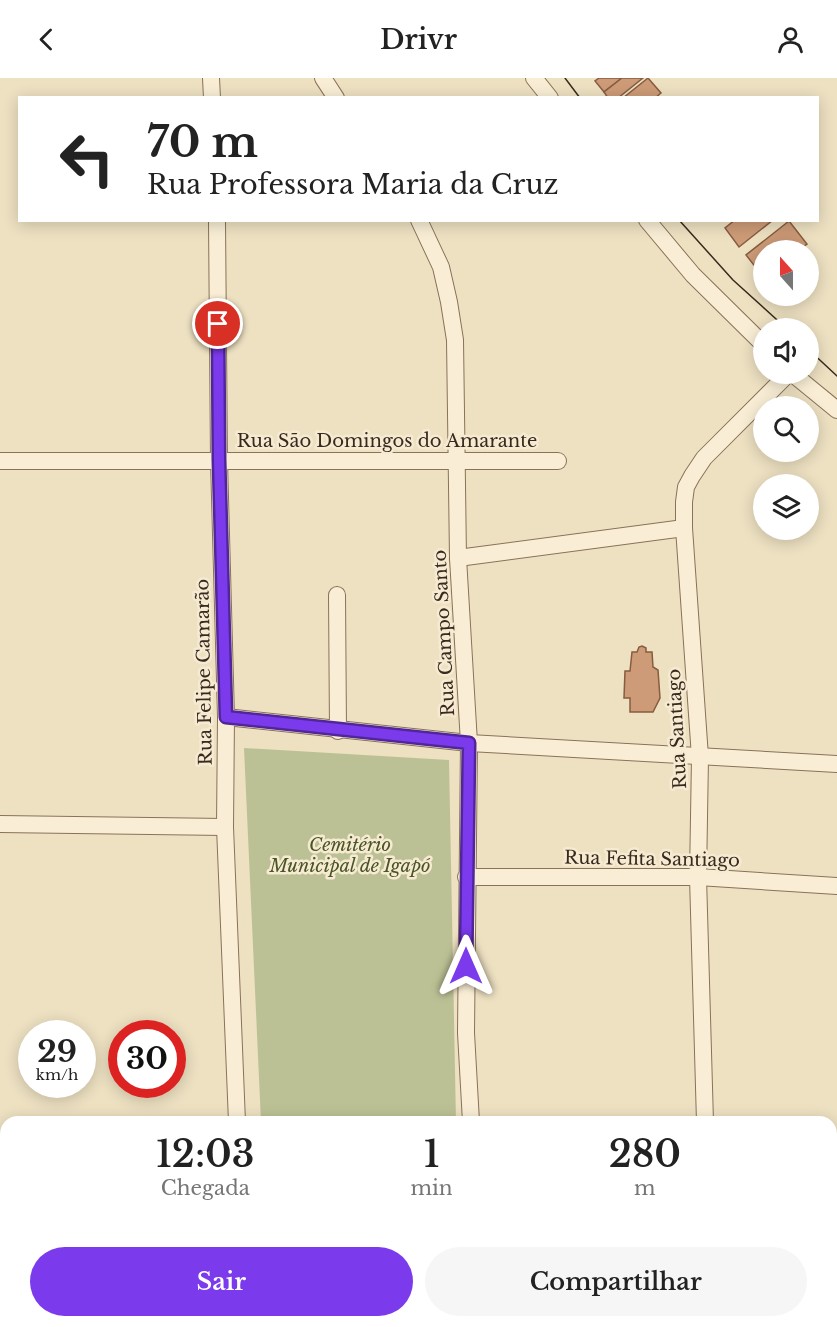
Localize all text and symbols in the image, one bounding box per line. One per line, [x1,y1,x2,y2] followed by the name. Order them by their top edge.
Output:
[30,23,63,56] icon: back
[380,23,457,56] text: Drivr
[774,23,807,56] icon: person
[147,116,258,168] text: 70 m
[48,120,126,198] icon: left
[147,168,559,201] text: Rua Professora Maria da Cruz
[753,240,819,306] north arrow
[753,240,819,540] map controls
[192,298,243,349] pin
[201,307,234,340] icon: arrive
[753,318,819,384] button: sound
[753,396,819,462] button: search
[237,430,537,452] street label: Rua São Domingos do Amarante
[753,474,819,540] button: layers
[429,549,459,717] street label: Rua Campo Santo
[191,579,217,765] street label: Rua Felipe Camarão
[663,668,691,790] street label: Rua Santiago
[269,834,431,877] park label: Cemitério Municipal de Igapó
[564,846,740,872] street label: Rua Fefita Santiago
[434,934,498,998] position arrow
[108,1020,186,1098] speed limit sign: 30
[37,1033,77,1070] text: 29
[36,1065,78,1084] text: km/h
[156,1132,255,1177] text: 12:03
[424,1132,439,1177] text: 1
[609,1132,681,1177] text: 280
[161,1176,250,1200] text: Chegada
[411,1176,453,1200] text: min
[634,1176,656,1200] text: m
[30,1247,413,1316] button: Sair
[425,1247,807,1316] button: Compartilhar

